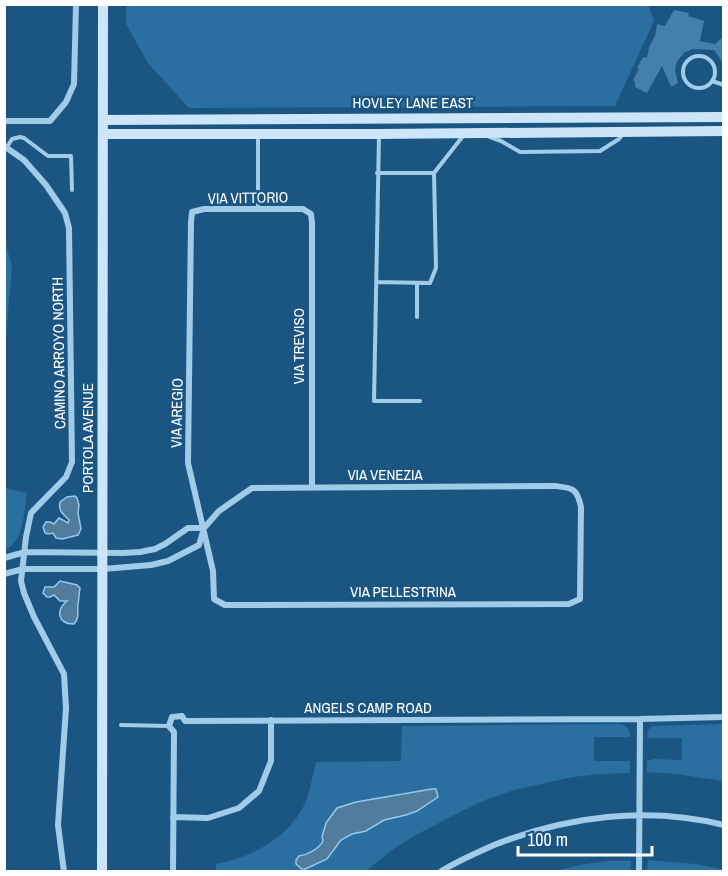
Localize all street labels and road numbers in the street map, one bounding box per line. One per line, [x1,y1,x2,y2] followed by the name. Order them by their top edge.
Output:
[353,92,474,113] street label: HOVLEY LANE EAST
[208,186,288,209] street label: VIA VITTORIO
[47,277,70,429] street label: CAMINO ARROYO NORTH
[288,308,309,384] street label: VIA TREVISO
[165,378,188,448] street label: VIA AREGIO
[77,383,98,493] street label: PORTOLA AVENUE
[347,464,423,485] street label: VIA VENEZIA
[350,581,457,602] street label: VIA PELLESTRINA
[303,697,432,718] street label: ANGELS CAMP ROAD

